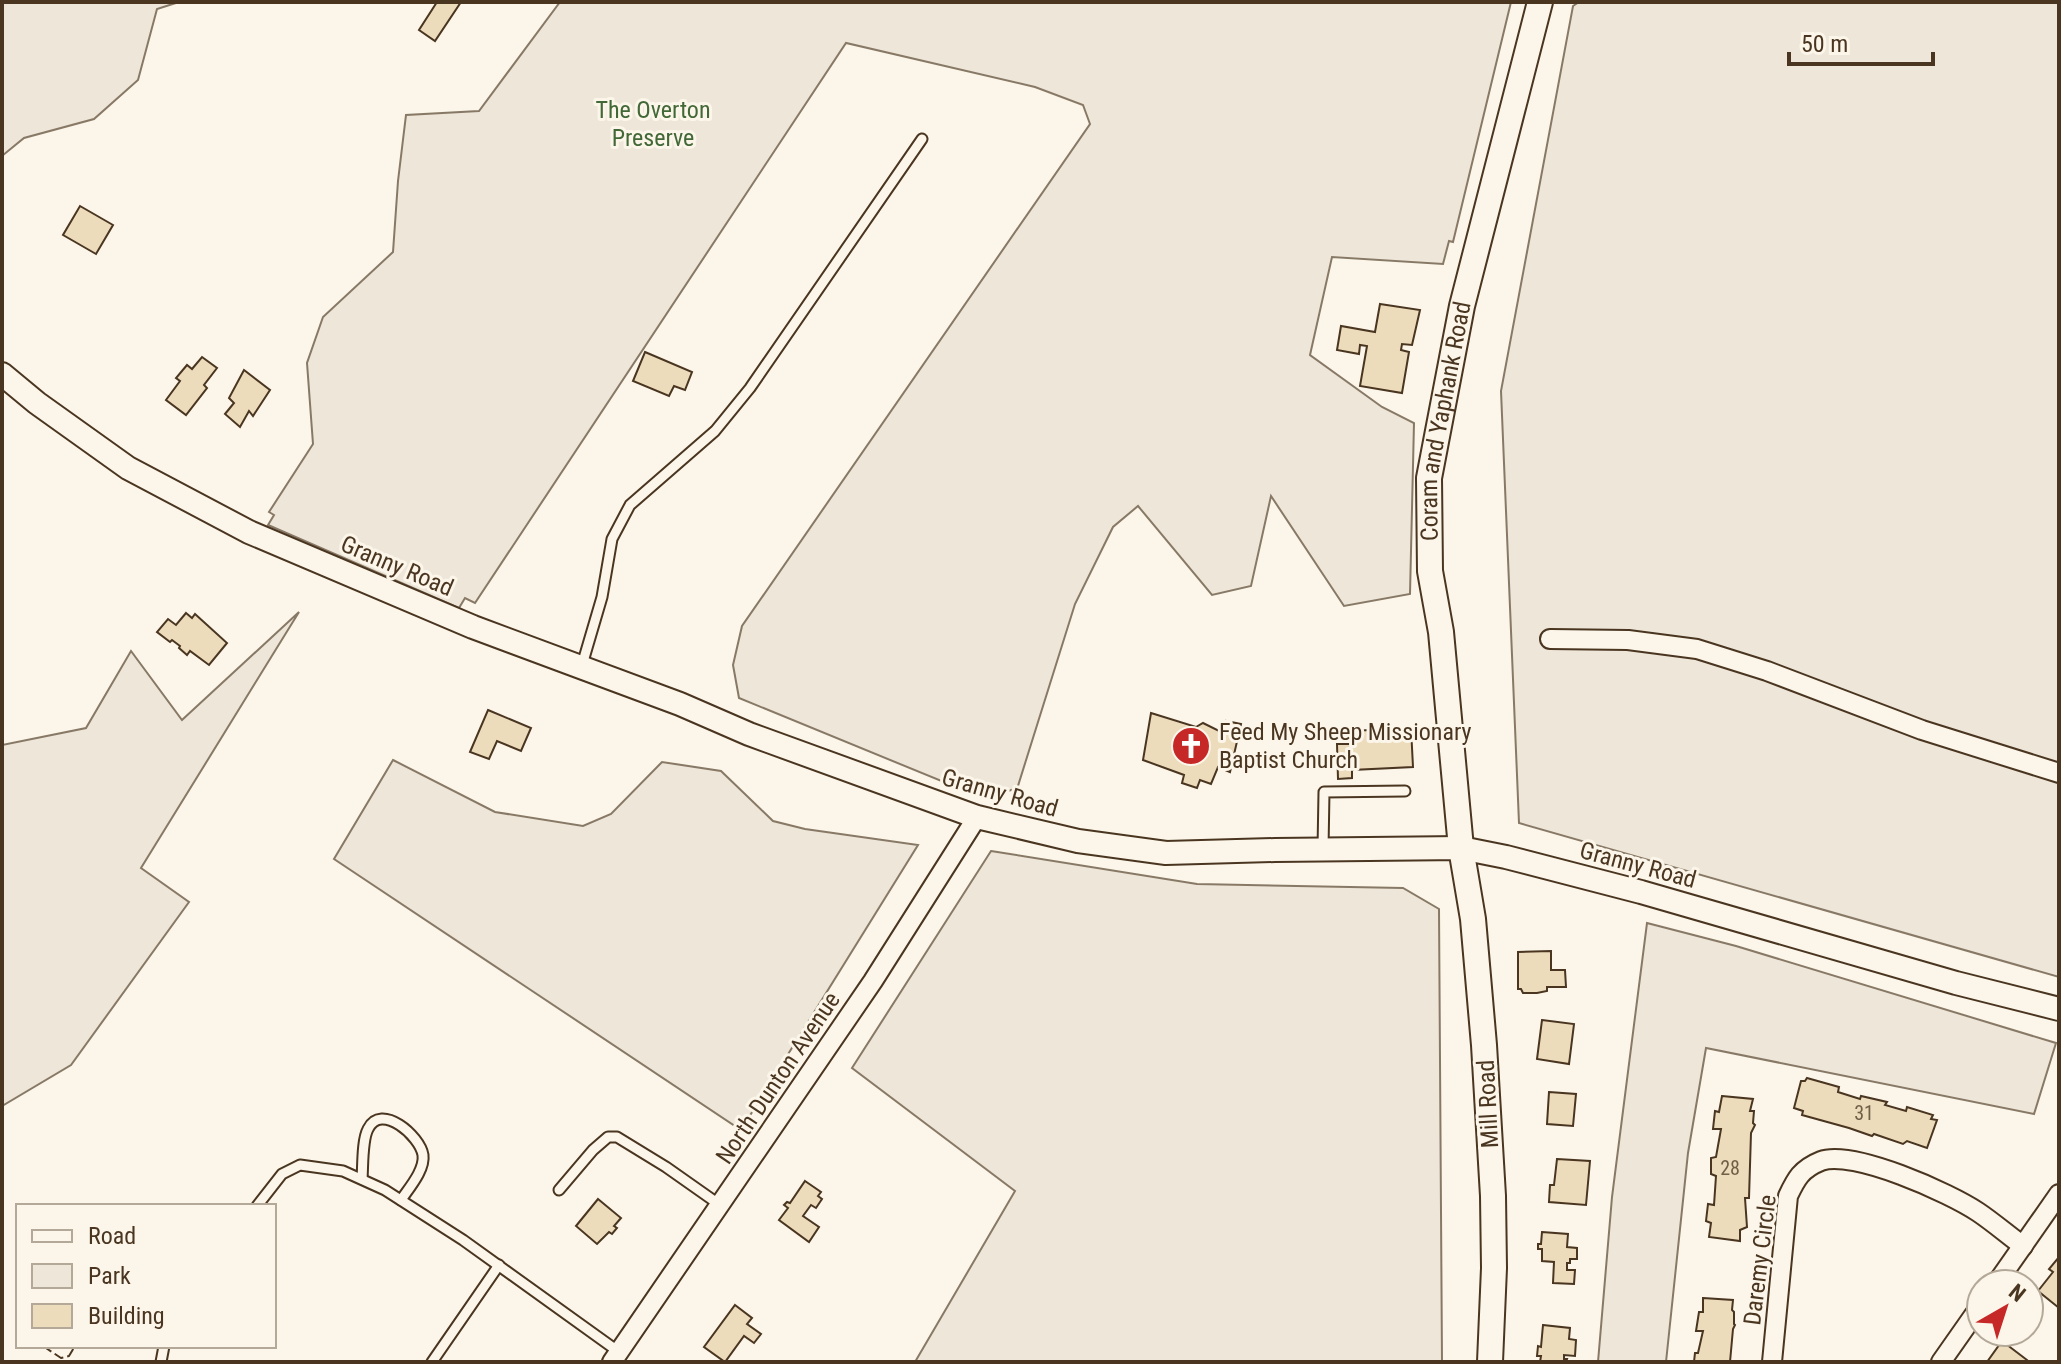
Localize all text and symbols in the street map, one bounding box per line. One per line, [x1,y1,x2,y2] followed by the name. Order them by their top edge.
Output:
[1789,16,1933,66] scale bar
[1801,30,1848,58] text: 50 m
[595,96,711,152] park label: The Overton Preserve
[1415,299,1477,541] street label: Coram and Yaphank Road
[337,530,457,602] street label: Granny Road
[1219,718,1471,774] place label: Feed My Sheep Missionary Baptist Church
[1170,725,1212,767] church icon: Feed My Sheep Missionary Baptist Church
[939,763,1061,823] street label: Granny Road
[1577,836,1699,894] street label: Granny Road
[710,987,846,1169] street label: North Dunton Avenue
[1472,1059,1504,1149] street label: Mill Road
[1854,1101,1874,1125] house number: 31
[1720,1156,1740,1180] house number: 28
[1738,1193,1782,1327] street label: Daremy Circle
[16,1204,276,1348] legend
[88,1222,136,1250] text: Road
[88,1262,131,1290] text: Park
[1965,1268,2045,1348] north arrow
[2004,1279,2030,1307] text: N
[88,1302,165,1330] text: Building

